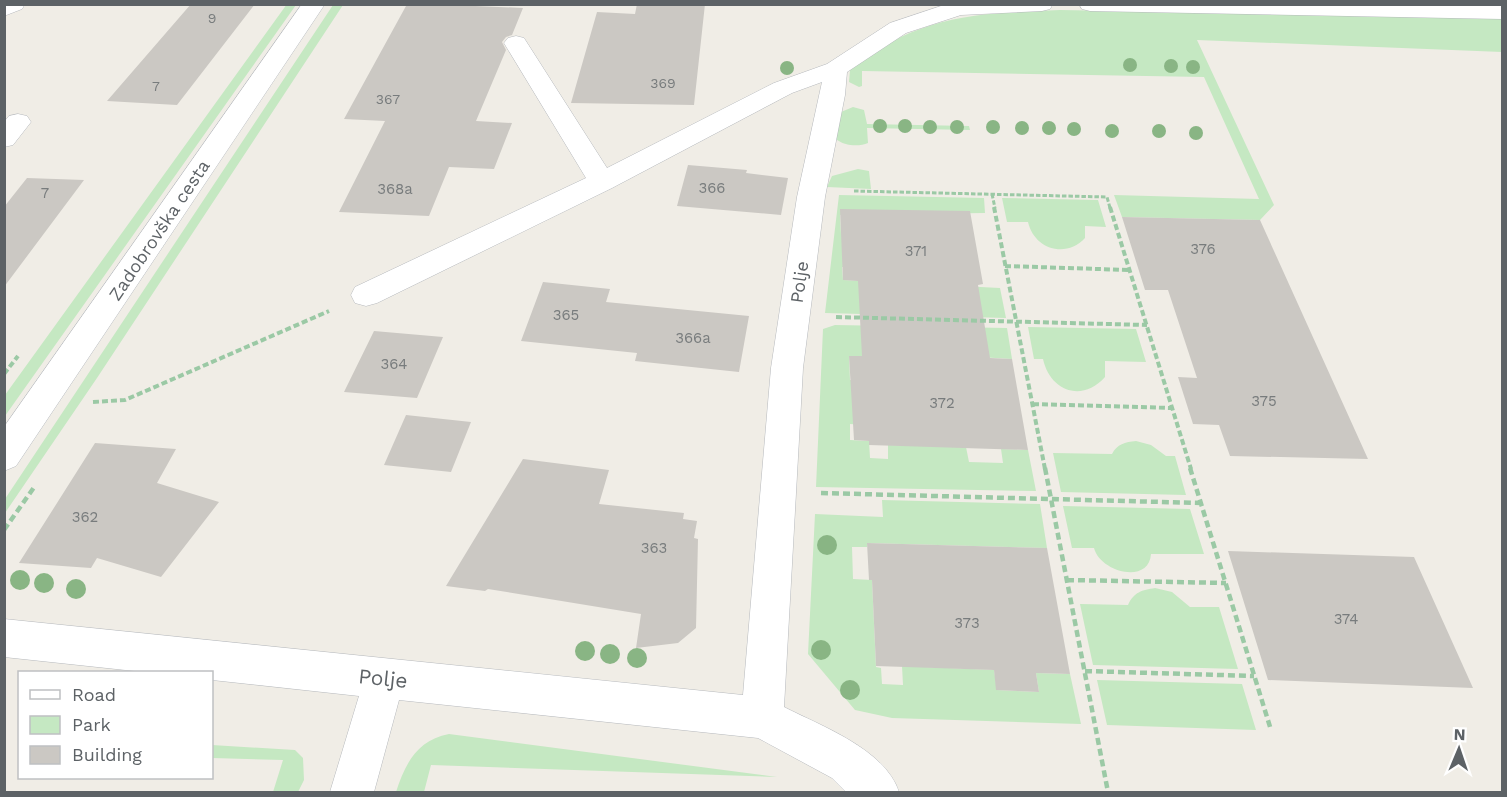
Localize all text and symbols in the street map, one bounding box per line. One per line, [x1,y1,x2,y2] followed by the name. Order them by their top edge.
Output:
[208,10,216,26] house number: 9
[650,75,676,91] house number: 369
[152,78,160,94] house number: 7
[376,91,400,107] house number: 367
[104,156,214,304] street label: Zadobrovška cesta
[699,179,726,197] house number: 366
[377,180,413,198] house number: 368a
[41,184,49,202] house number: 7
[1190,240,1216,258] house number: 376
[905,242,927,260] house number: 371
[786,260,812,304] street label: Polje
[553,306,579,324] house number: 365
[675,329,711,347] house number: 366a
[380,355,408,373] house number: 364
[1251,392,1277,410] house number: 375
[929,394,955,412] house number: 372
[72,508,98,526] house number: 362
[641,539,667,557] house number: 363
[1334,610,1358,628] house number: 374
[954,614,980,632] house number: 373
[357,663,409,693] street label: Polje
[18,671,213,779] legend
[72,684,116,705] text: Road
[72,714,111,735] text: Park
[1429,719,1489,779] north arrow
[1453,725,1466,744] text: N
[72,744,142,765] text: Building

